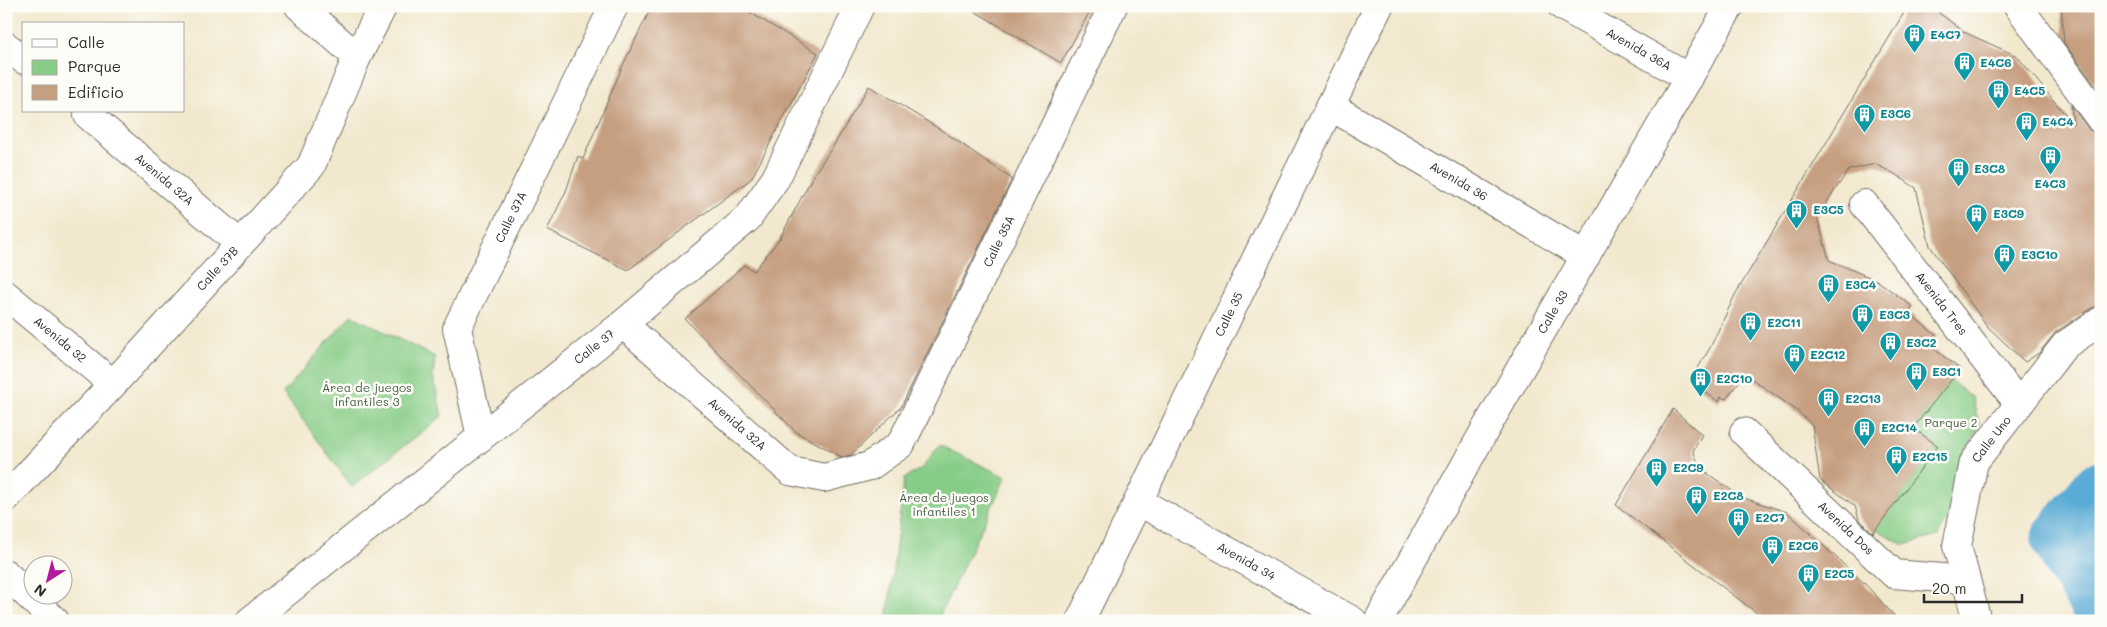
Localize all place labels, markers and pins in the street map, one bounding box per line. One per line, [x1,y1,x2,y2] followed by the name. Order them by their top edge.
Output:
[1902,23,1926,54] building icon: E4C7
[1930,26,1961,42] place label: E4C7
[1952,51,1976,82] building icon: E4C6
[1980,54,2011,70] place label: E4C6
[1986,79,2010,110] building icon: E4C5
[2014,82,2045,98] place label: E4C5
[1852,102,1876,133] building icon: E3C6
[1880,105,1911,121] place label: E3C6
[2014,110,2038,141] building icon: E4C4
[2042,113,2074,129] place label: E4C4
[2038,145,2062,176] building icon: E4C3
[1946,157,1970,188] building icon: E3C8
[1974,160,2006,176] place label: E3C8
[2034,175,2066,191] place label: E4C3
[1785,198,1809,229] building icon: E3C5
[1813,201,1844,217] place label: E3C5
[1965,202,1989,233] building icon: E3C9
[1993,205,2024,221] place label: E3C9
[1993,243,2017,274] building icon: E3C10
[2021,246,2058,262] place label: E3C10
[1817,273,1841,304] building icon: E3C4
[1845,276,1877,292] place label: E3C4
[1851,303,1875,334] building icon: E3C3
[1879,306,1910,322] place label: E3C3
[1739,311,1763,342] building icon: E2C11
[1767,314,1801,330] place label: E2C11
[1878,331,1902,362] building icon: E3C2
[1906,334,1937,350] place label: E3C2
[1782,343,1806,374] building icon: E2C12
[1810,346,1846,362] place label: E2C12
[1904,360,1928,391] building icon: E3C1
[1932,363,1961,379] place label: E3C1
[1688,367,1712,398] building icon: E2C10
[1716,370,1753,386] place label: E2C10
[1817,387,1841,418] building icon: E2C13
[1845,390,1881,406] place label: E2C13
[1853,416,1877,447] building icon: E2C14
[1881,419,1918,435] place label: E2C14
[1884,445,1908,476] building icon: E2C15
[1912,448,1948,464] place label: E2C15
[1645,456,1669,487] building icon: E2C9
[1673,459,1704,475] place label: E2C9
[1685,484,1709,515] building icon: E2C8
[1713,487,1744,503] place label: E2C8
[1727,506,1751,537] building icon: E2C7
[1755,509,1785,525] place label: E2C7
[1760,534,1784,565] building icon: E2C6
[1788,537,1819,553] place label: E2C6
[1796,562,1820,593] building icon: E2C5
[1824,565,1854,581] place label: E2C5

